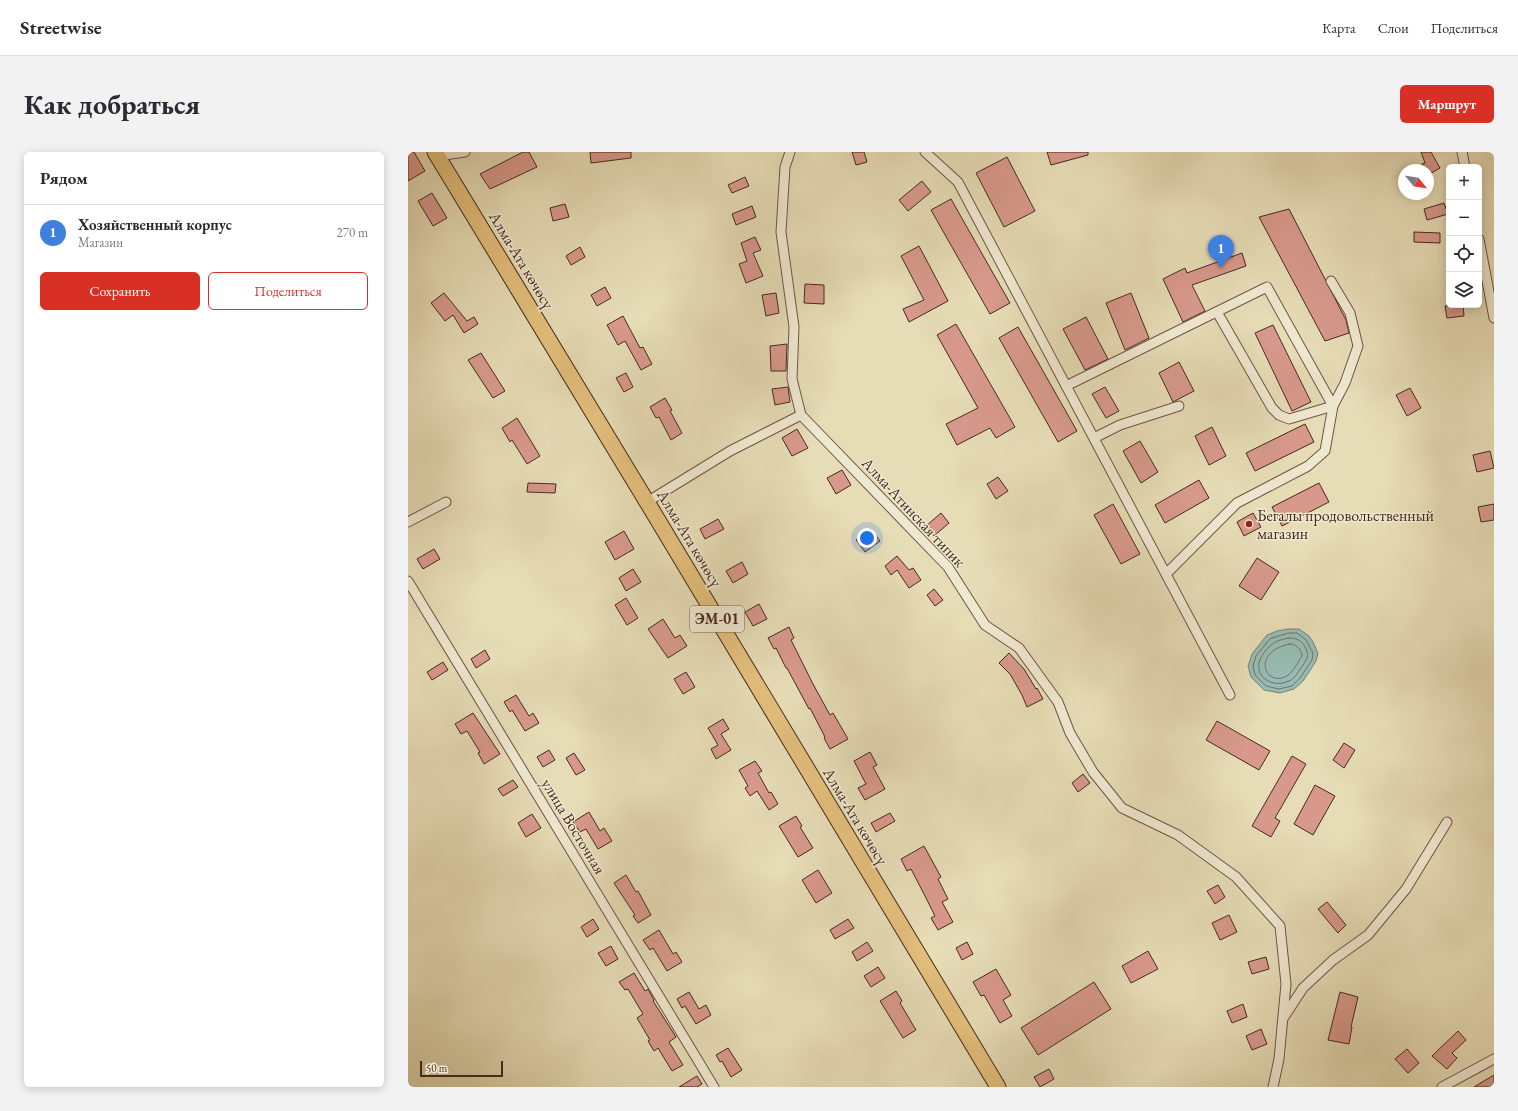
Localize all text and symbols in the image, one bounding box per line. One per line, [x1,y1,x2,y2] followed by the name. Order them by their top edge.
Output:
[20,15,102,40] text: Streetwise
[1322,19,1356,37] text: Карта
[1378,19,1409,37] text: Слои
[1431,19,1498,37] text: Поделиться
[1400,85,1494,123] button: Маршрут
[24,86,200,122] text: Как добраться
[1398,164,1434,200] north arrow
[1446,164,1482,308] map controls
[1446,164,1482,200] button: +
[40,167,88,189] text: Рядом
[1446,200,1482,236] button: −
[484,207,559,314] street label: Алма-Ата көчөсү
[78,215,232,234] text: Хозяйственный корпус
[50,224,56,241] text: 1
[337,224,368,241] text: 270 m
[78,234,123,251] text: Магазин
[1208,235,1234,268] pin: 1
[1446,236,1482,272] button: locate
[40,272,200,310] button: Сохранить
[208,272,368,310] button: Поделиться
[1446,272,1482,308] button: layers
[857,452,970,572] street label: Алма-Атинская типик
[652,485,727,592] street label: Алма-Ата көчөсү
[1257,505,1434,544] place label: Бегалы продовольственный магазин
[1244,519,1254,529] marker: Бегалы продовольственный магазин
[857,528,877,548] your location
[690,606,744,632] road number: ЭМ-01
[818,763,893,870] street label: Алма-Ата көчөсү
[537,775,610,878] street label: улица Восточная
[420,1059,503,1078] scale bar
[426,1061,447,1075] text: 50 m

